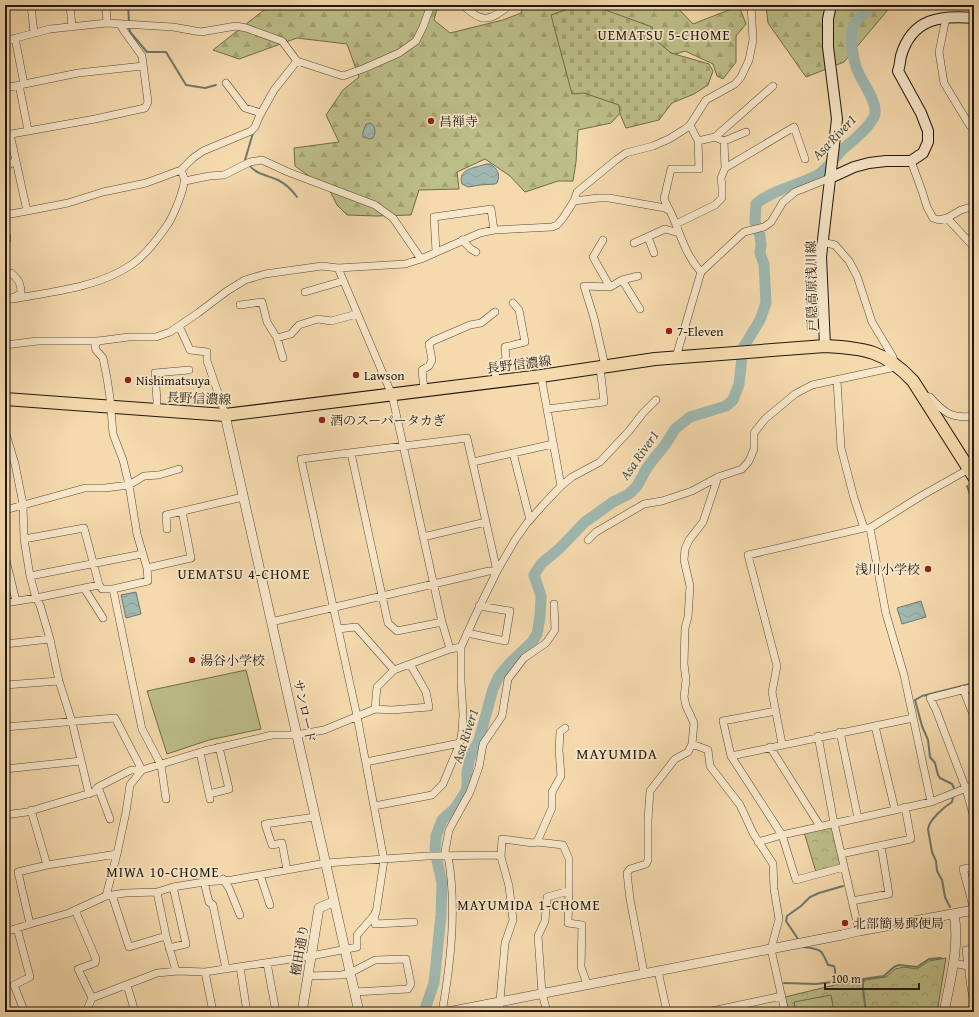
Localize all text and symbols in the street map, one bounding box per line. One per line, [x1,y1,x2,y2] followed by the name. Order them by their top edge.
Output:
[597,25,731,45] district label: UEMATSU 5-CHOME
[807,110,861,165] water label: Asa River1
[439,112,478,131] place label: 昌禅寺
[426,116,436,126] marker: 昌禅寺
[801,240,822,332] street label: 戸隠高原浅川線
[677,322,724,341] place label: 7-Eleven
[664,326,674,336] marker: 7-Eleven
[486,351,552,378] street label: 長野信濃線
[364,366,405,385] place label: Lawson
[351,370,361,380] marker: Lawson
[136,371,211,390] place label: Nishimatsuya
[123,375,133,385] marker: Nishimatsuya
[166,388,232,409] street label: 長野信濃線
[330,411,446,430] place label: 酒のスーパータカぎ
[317,415,327,425] marker: 酒のスーパータカぎ
[614,426,663,485] water label: Asa River1
[855,560,920,579] place label: 浅川小学校
[177,564,311,584] district label: UEMATSU 4-CHOME
[923,564,933,574] marker: 浅川小学校
[200,651,265,670] place label: 湯谷小学校
[187,655,197,665] marker: 湯谷小学校
[289,678,320,745] street label: サンロード
[446,706,483,767] water label: Asa River1
[576,743,658,764] district label: MAYUMIDA
[106,862,220,882] district label: MIWA 10-CHOME
[457,895,601,915] district label: MAYUMIDA 1-CHOME
[853,914,944,933] place label: 北部簡易郵便局
[840,918,850,928] marker: 北部簡易郵便局
[286,923,313,977] street label: 檀田通り
[825,965,919,991] scale bar
[831,970,861,987] text: 100 m

